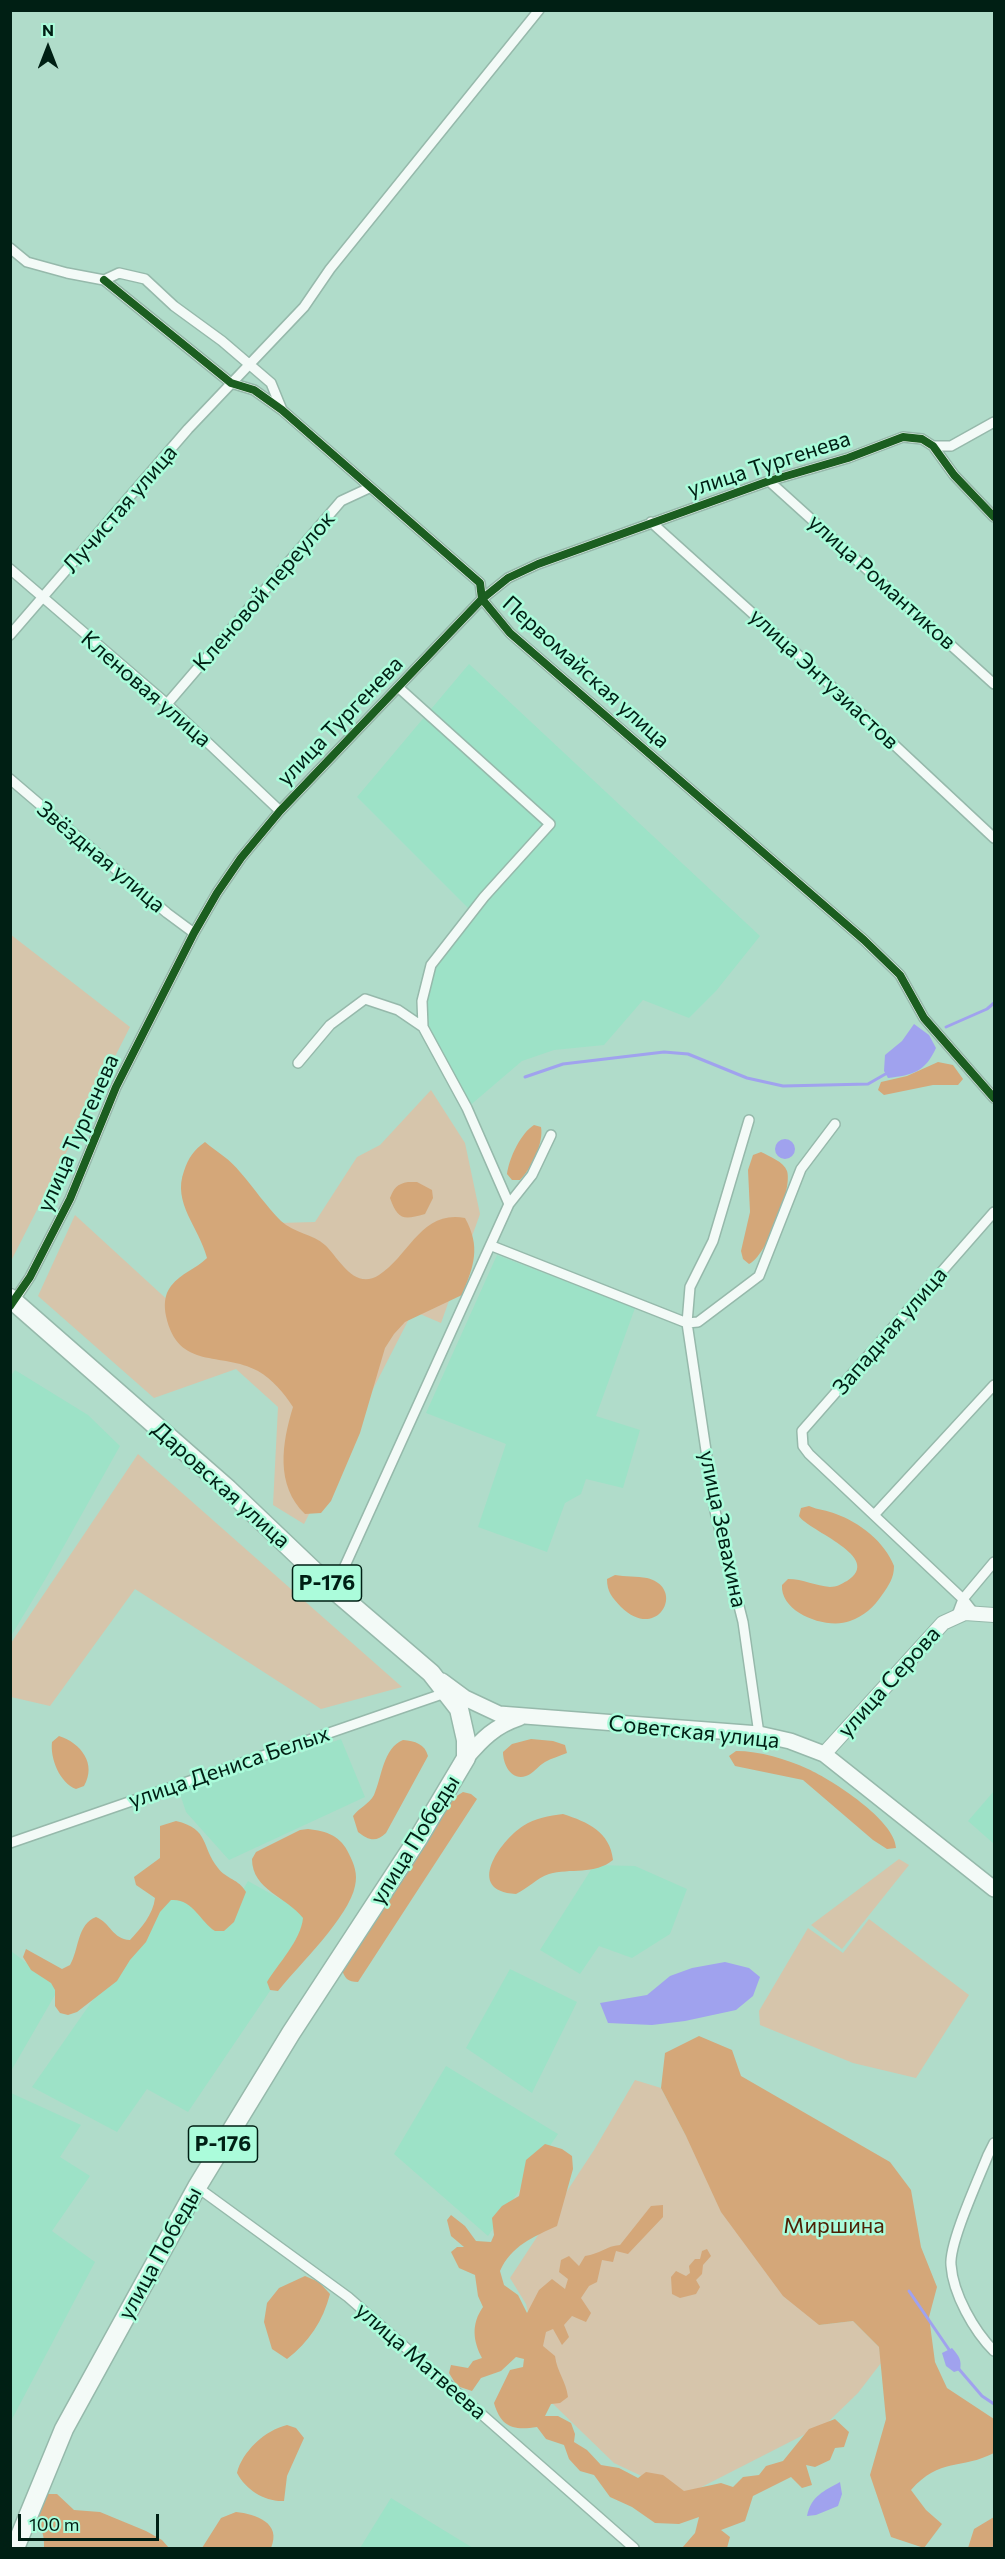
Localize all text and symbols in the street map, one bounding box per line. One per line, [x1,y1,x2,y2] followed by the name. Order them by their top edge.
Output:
[18,18,78,78] north arrow
[42,20,54,39] text: N
[684,425,854,503] street label: улица Тургенева
[57,440,183,578] street label: Лучистая улица
[187,506,341,676] street label: Кленовой переулок
[803,509,961,655] street label: улица Романтиков
[497,590,675,754] street label: Первомайская улица
[744,603,904,755] street label: улица Энтузиастов
[76,625,216,753] street label: Кленовая улица
[272,651,408,791] street label: улица Тургенева
[32,796,170,918] street label: Звёздная улица
[31,1050,125,1216] street label: улица Тургенева
[827,1262,953,1400] street label: Западная улица
[147,1416,295,1554] street label: Даровская улица
[693,1448,753,1610] street label: улица Зевахина
[292,1565,362,1601] road number: Р-176
[832,1621,946,1743] street label: улица Серова
[607,1710,781,1754] street label: Советская улица
[125,1720,333,1814] street label: улица Дениса Белых
[365,1770,465,1910] street label: улица Победы
[188,2126,258,2162] road number: Р-176
[113,2182,207,2324] street label: улица Победы
[783,2213,885,2239] park label: Миршина
[350,2297,492,2425] street label: улица Матвеева
[21,2502,162,2540] scale bar
[29,2513,79,2535] text: 100 m

